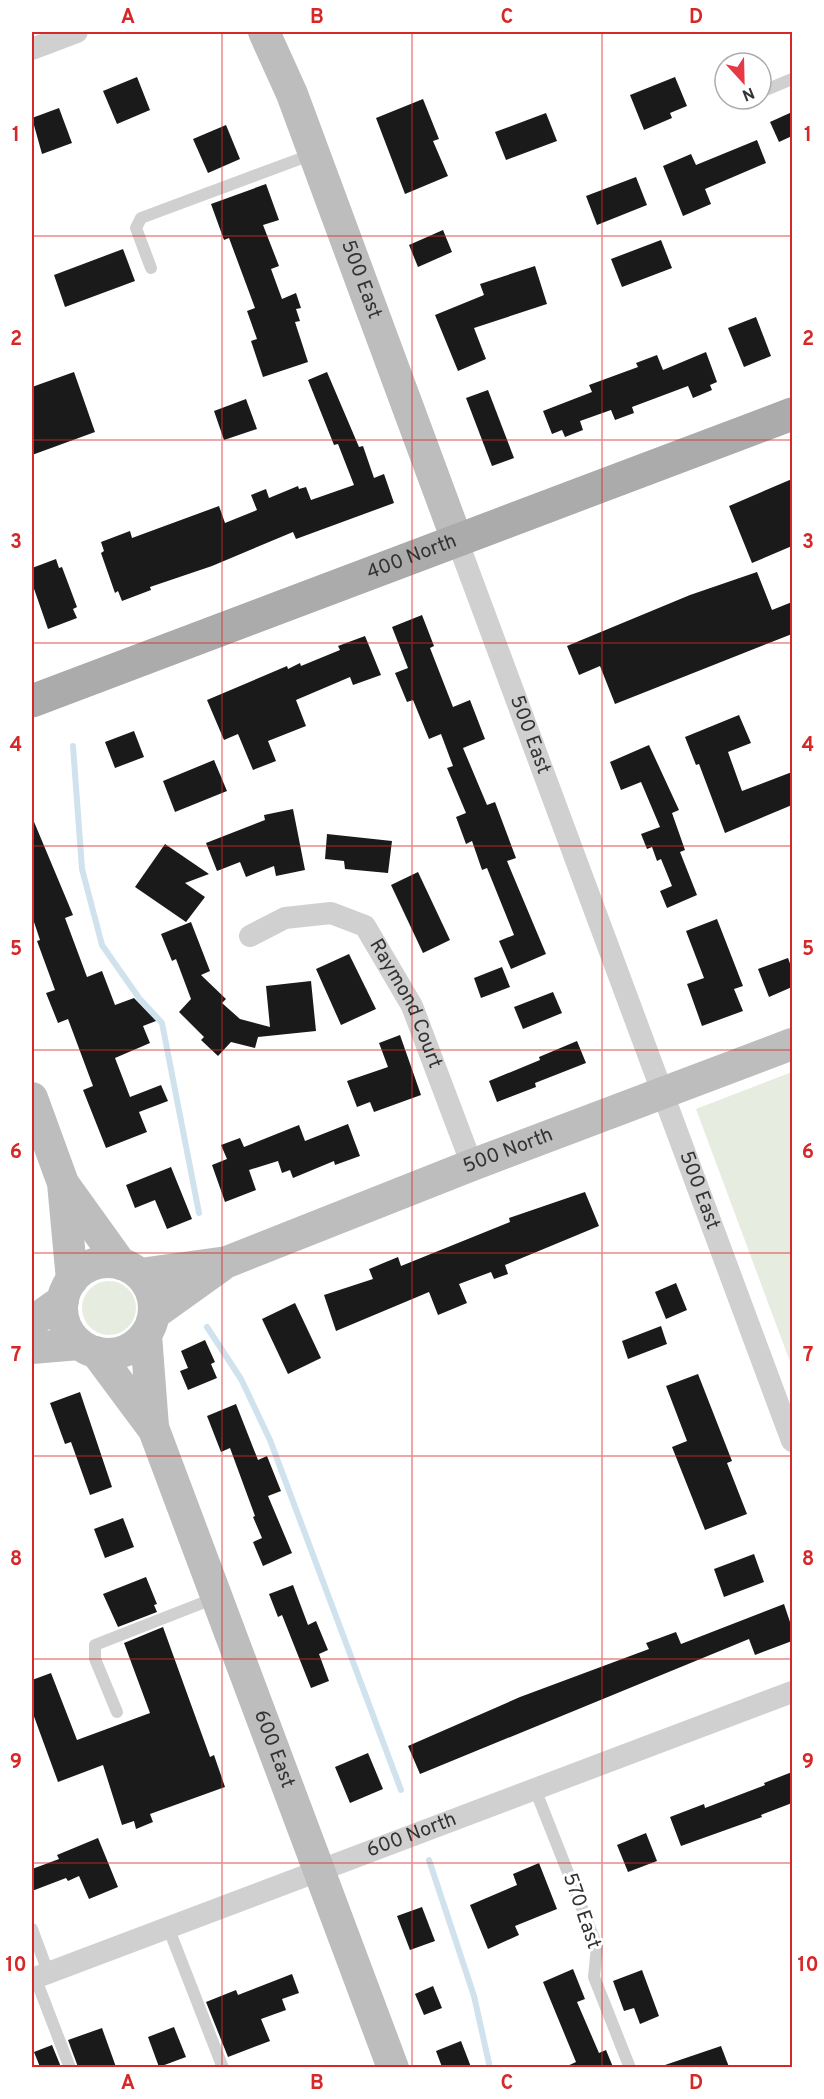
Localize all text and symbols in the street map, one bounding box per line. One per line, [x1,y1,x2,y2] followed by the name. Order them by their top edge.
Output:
[121,5,135,31] text: A
[310,5,324,31] text: B
[501,5,513,31] text: C
[689,5,703,31] text: D
[713,51,773,111] north arrow
[739,82,757,104] text: N
[12,123,20,149] text: 1
[804,123,812,149] text: 1
[334,237,387,323] street label: 500 East
[10,327,22,353] text: 2
[802,327,814,353] text: 2
[363,529,461,586] street label: 400 North
[10,530,22,556] text: 3
[802,530,814,556] text: 3
[503,692,556,778] street label: 500 East
[10,733,22,759] text: 4
[802,733,814,759] text: 4
[363,934,447,1072] street label: Raymond Court
[10,937,22,963] text: 5
[802,937,814,963] text: 5
[459,1122,557,1180] street label: 500 North
[10,1140,22,1166] text: 6
[802,1140,814,1166] text: 6
[672,1148,725,1233] street label: 500 East
[11,1343,21,1369] text: 7
[803,1343,813,1369] text: 7
[10,1547,22,1573] text: 8
[802,1547,814,1573] text: 8
[247,1706,300,1792] street label: 600 East
[10,1750,22,1776] text: 9
[802,1750,814,1776] text: 9
[363,1807,460,1864] street label: 600 North
[556,1870,606,1952] street label: 570 East
[5,1953,27,1979] text: 10
[797,1953,819,1979] text: 10
[121,2071,135,2097] text: A
[310,2071,324,2097] text: B
[501,2071,513,2097] text: C
[689,2071,703,2097] text: D

